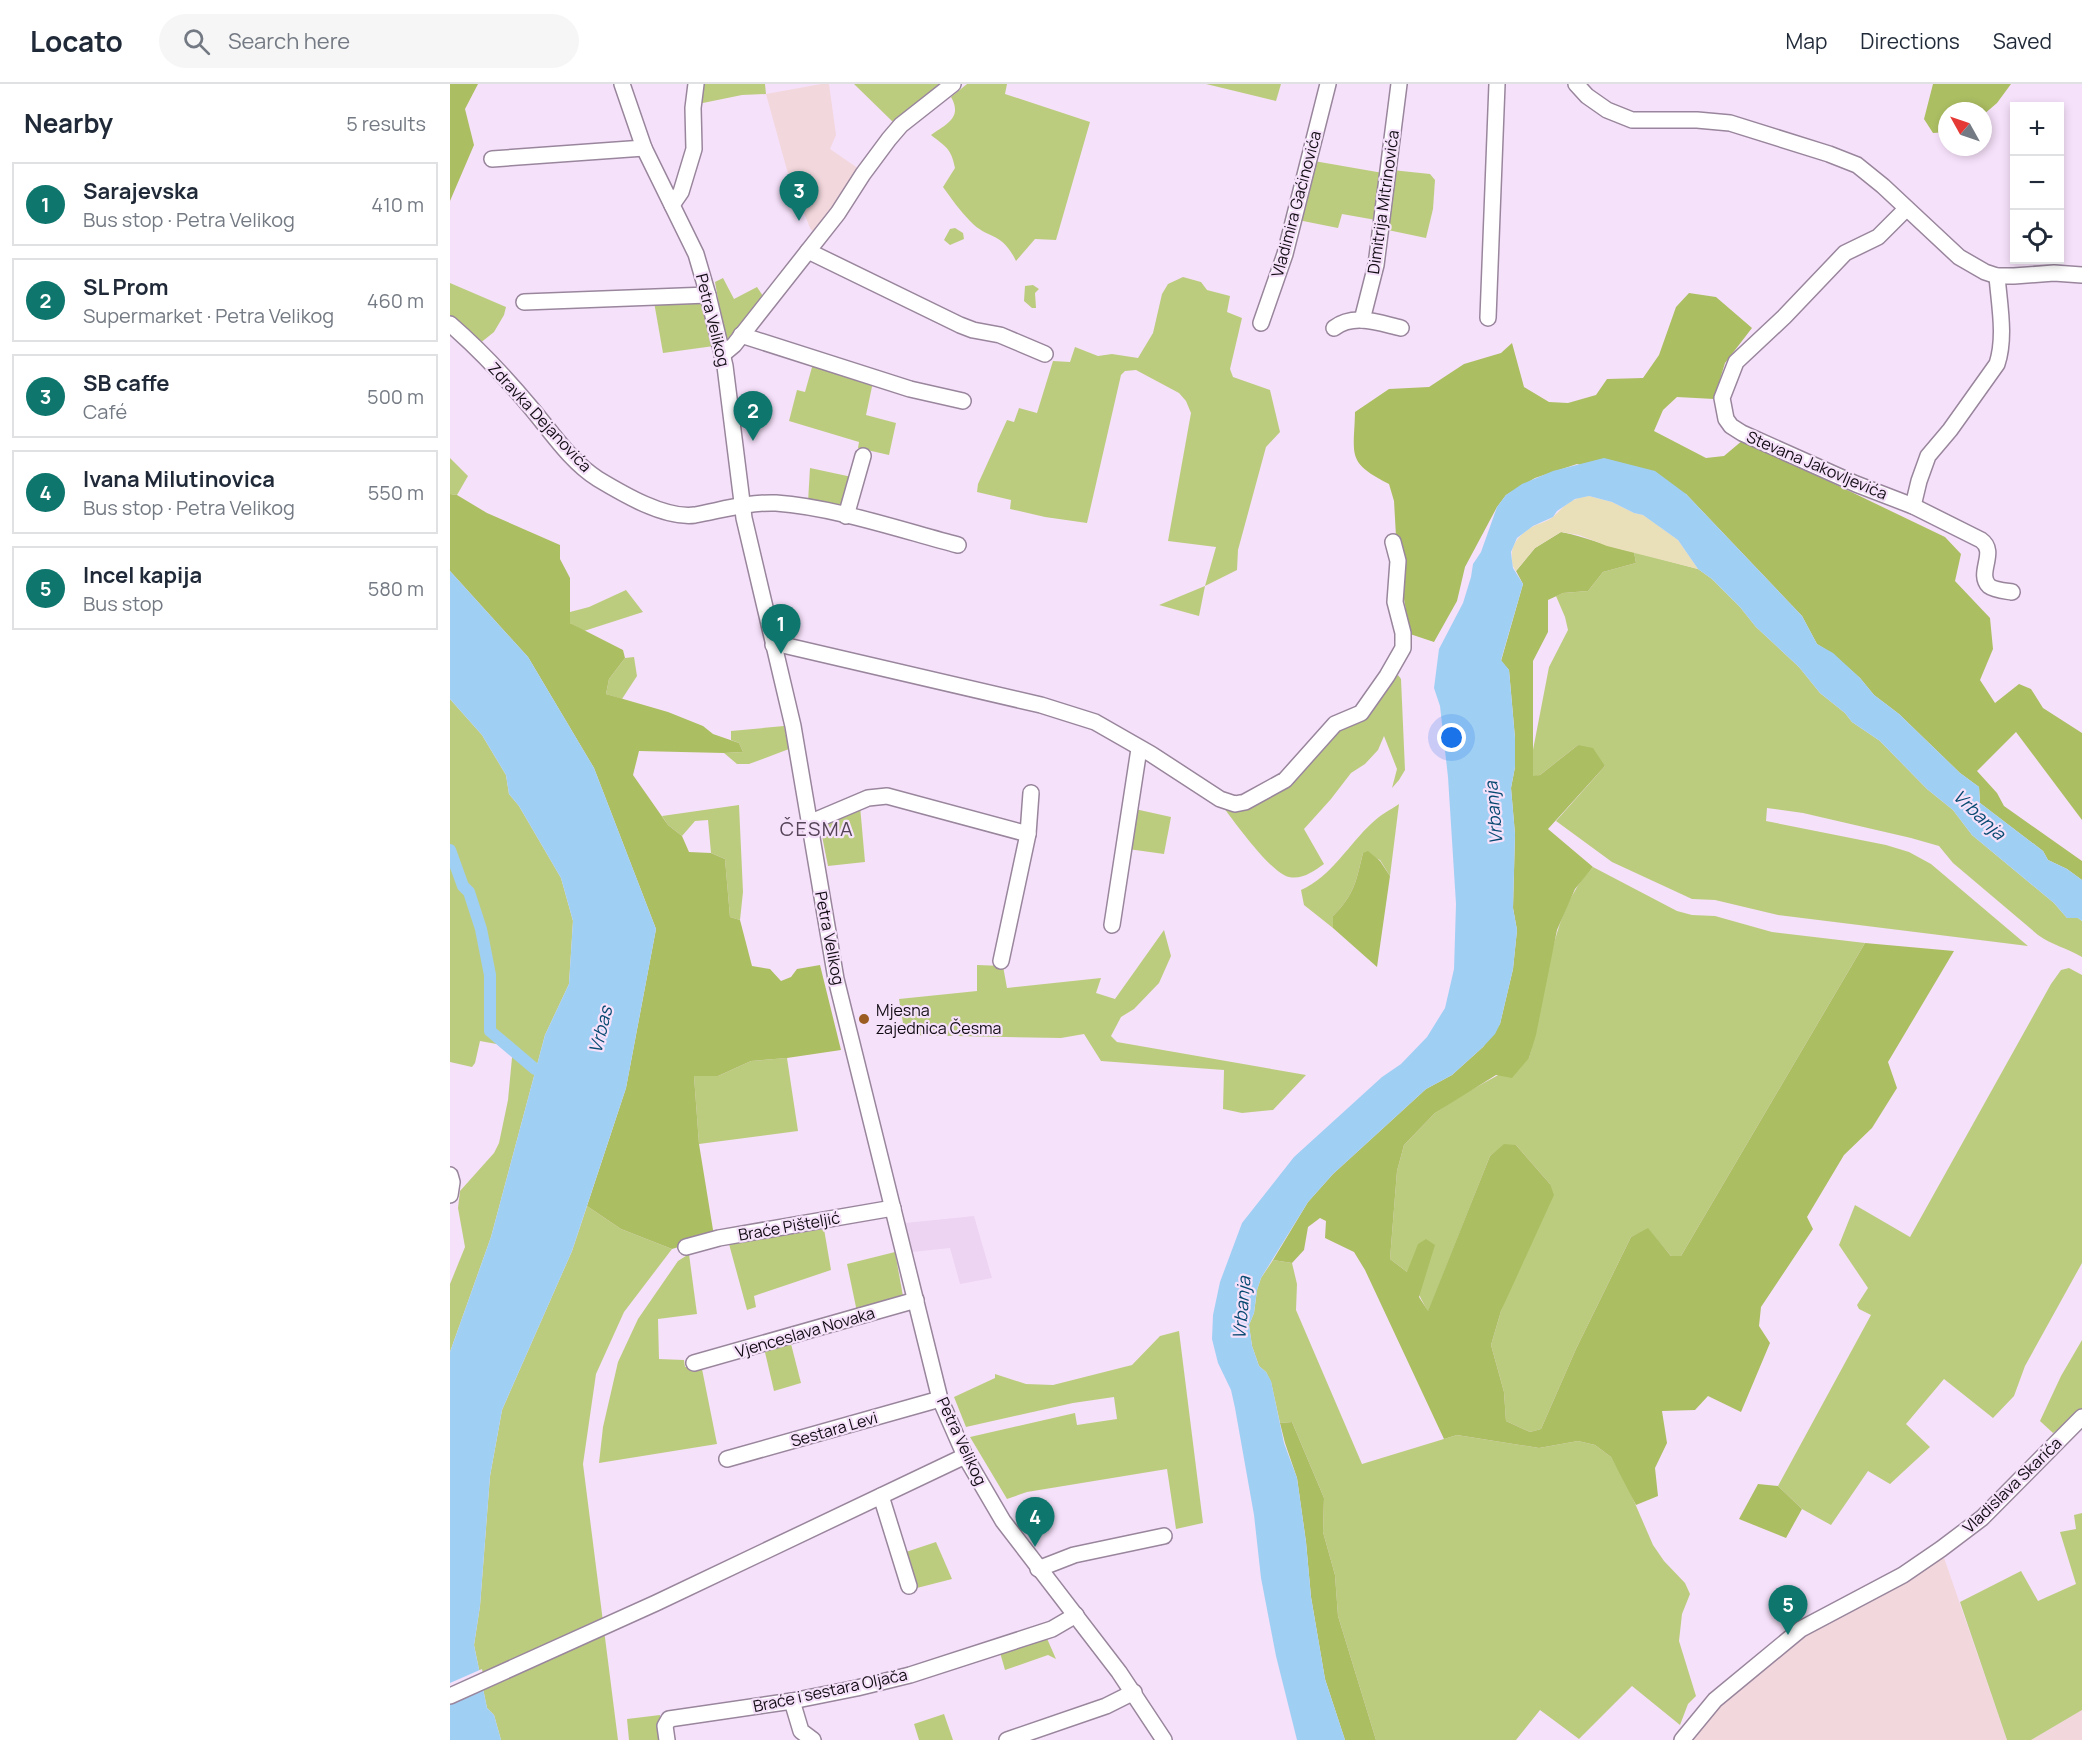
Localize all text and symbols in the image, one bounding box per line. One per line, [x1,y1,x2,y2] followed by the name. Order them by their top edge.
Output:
[159,14,579,68] search box
[30,22,123,60] text: Locato
[180,25,213,58] icon: search
[228,26,350,56] text: Search here
[1786,27,1827,55] text: Map
[1860,27,1960,55] text: Directions
[1993,27,2052,55] text: Saved
[1938,102,1992,156] north arrow
[2010,102,2064,264] map controls
[2010,102,2064,156] button: +
[24,105,113,141] text: Nearby
[346,110,426,137] text: 5 results
[1266,128,1326,280] street label: Vladimira Gaćinovića
[1362,129,1404,275] street label: Dimitrija Mitrinovića
[2010,156,2064,210] button: −
[780,172,818,221] pin: 3
[83,176,199,206] text: Sarajevska
[41,191,50,218] text: 1
[371,191,424,218] text: 410 m
[83,206,295,233] text: Bus stop · Petra Velikog
[2010,210,2064,264] button: locate
[691,271,735,369] street label: Petra Velikog
[83,272,168,302] text: SL Prom
[40,287,51,314] text: 2
[367,287,424,314] text: 460 m
[83,302,334,329] text: Supermarket · Petra Velikog
[483,357,597,477] street label: Zdravka Dejanovića
[83,368,169,398] text: SB caffe
[40,383,51,410] text: 3
[367,383,424,410] text: 500 m
[734,392,772,441] pin: 2
[83,398,127,425] text: Café
[1743,425,1891,505] street label: Stevana Jakovljevića
[83,464,275,494] text: Ivana Milutinovica
[39,479,52,506] text: 4
[368,479,424,506] text: 550 m
[83,494,295,521] text: Bus stop · Petra Velikog
[83,560,202,590] text: Incel kapija
[40,575,51,602] text: 5
[368,575,424,602] text: 580 m
[83,590,163,617] text: Bus stop
[762,604,800,654] pin: 1
[1437,723,1466,752] your location
[1478,780,1508,846] water label: Vrbanja
[1948,784,2012,845] water label: Vrbanja
[780,815,854,842] district label: ČESMA
[810,889,850,987] street label: Petra Velikog
[876,999,1002,1039] place label: Mjesna zajednica Česma
[583,1002,618,1056] water label: Vrbas
[857,1012,871,1026] marker: Mjesna zajednica Česma
[736,1206,842,1246] street label: Braće Pišteljić
[1226,1274,1256,1340] water label: Vrbanja
[733,1302,877,1362] street label: Vjenceslava Novaka
[932,1393,992,1489] street label: Petra Velikog
[788,1406,880,1452] street label: Sestara Levi
[1958,1432,2066,1538] street label: Vladislava Skarića
[1016,1498,1054,1547] pin: 4
[1768,1586,1808,1635] pin: 5
[751,1663,909,1717] street label: Braće i sestara Oljača

